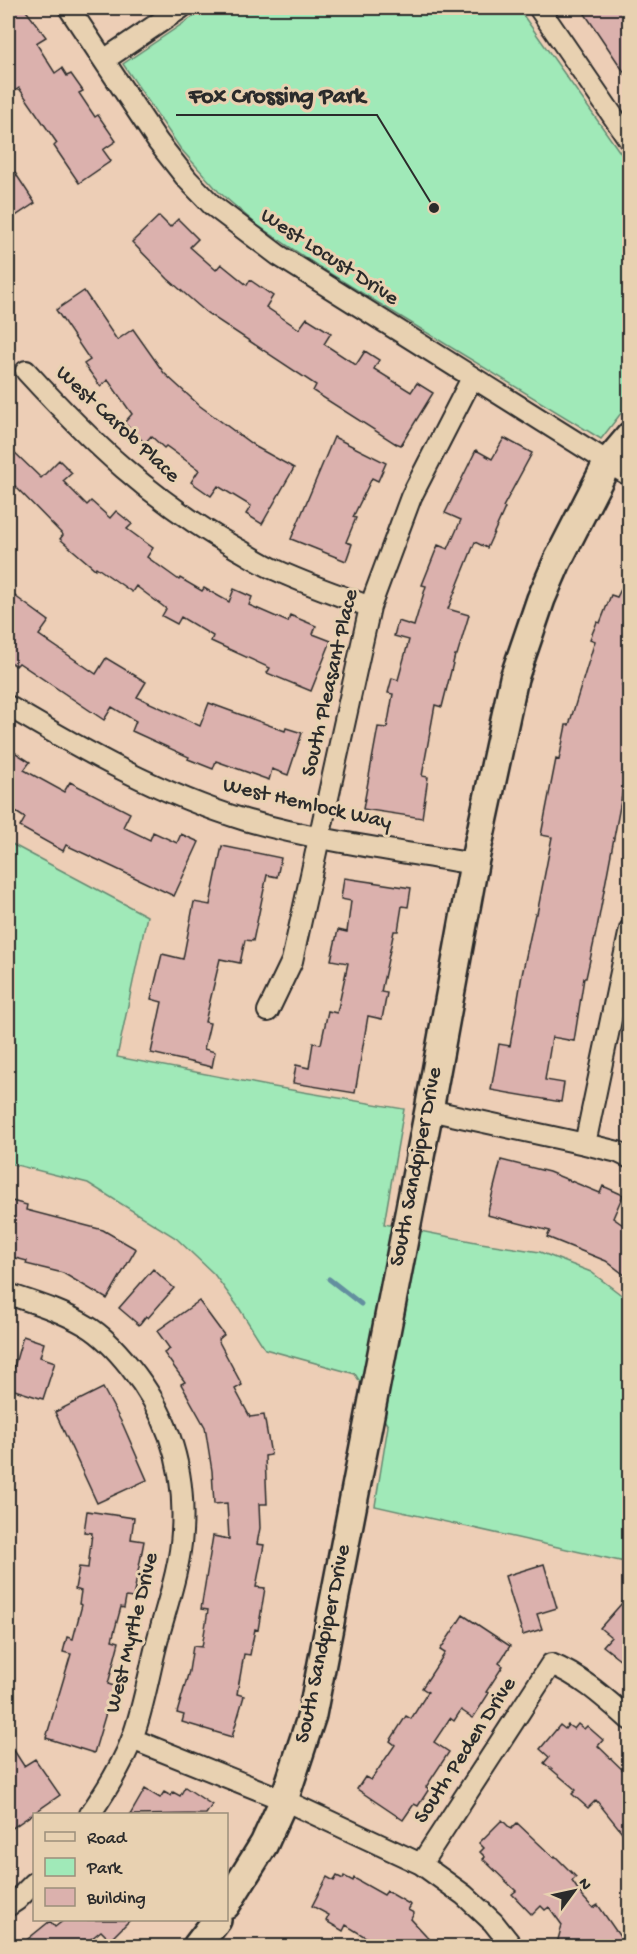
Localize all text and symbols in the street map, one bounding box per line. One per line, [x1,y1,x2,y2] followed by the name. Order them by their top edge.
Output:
[176,73,377,115] callout: Fox Crossing Park
[188,83,368,112] text: Fox Crossing Park
[255,204,404,313] street label: West Locust Drive
[49,361,185,490] street label: West Carob Place
[297,586,365,779] street label: South Pleasant Place
[220,773,394,837] street label: West Hemlock Way
[385,1065,449,1269] street label: South Sandpiper Drive
[290,1542,358,1746] street label: South Sandpiper Drive
[100,1549,166,1716] street label: West Myrtle Drive
[409,1672,523,1829] street label: South Peden Drive
[33,1813,228,1921] legend
[87,1829,128,1850] text: Road
[86,1859,123,1880] text: Park
[544,1861,604,1921] north arrow
[573,1875,595,1895] text: N
[86,1889,146,1910] text: Building

